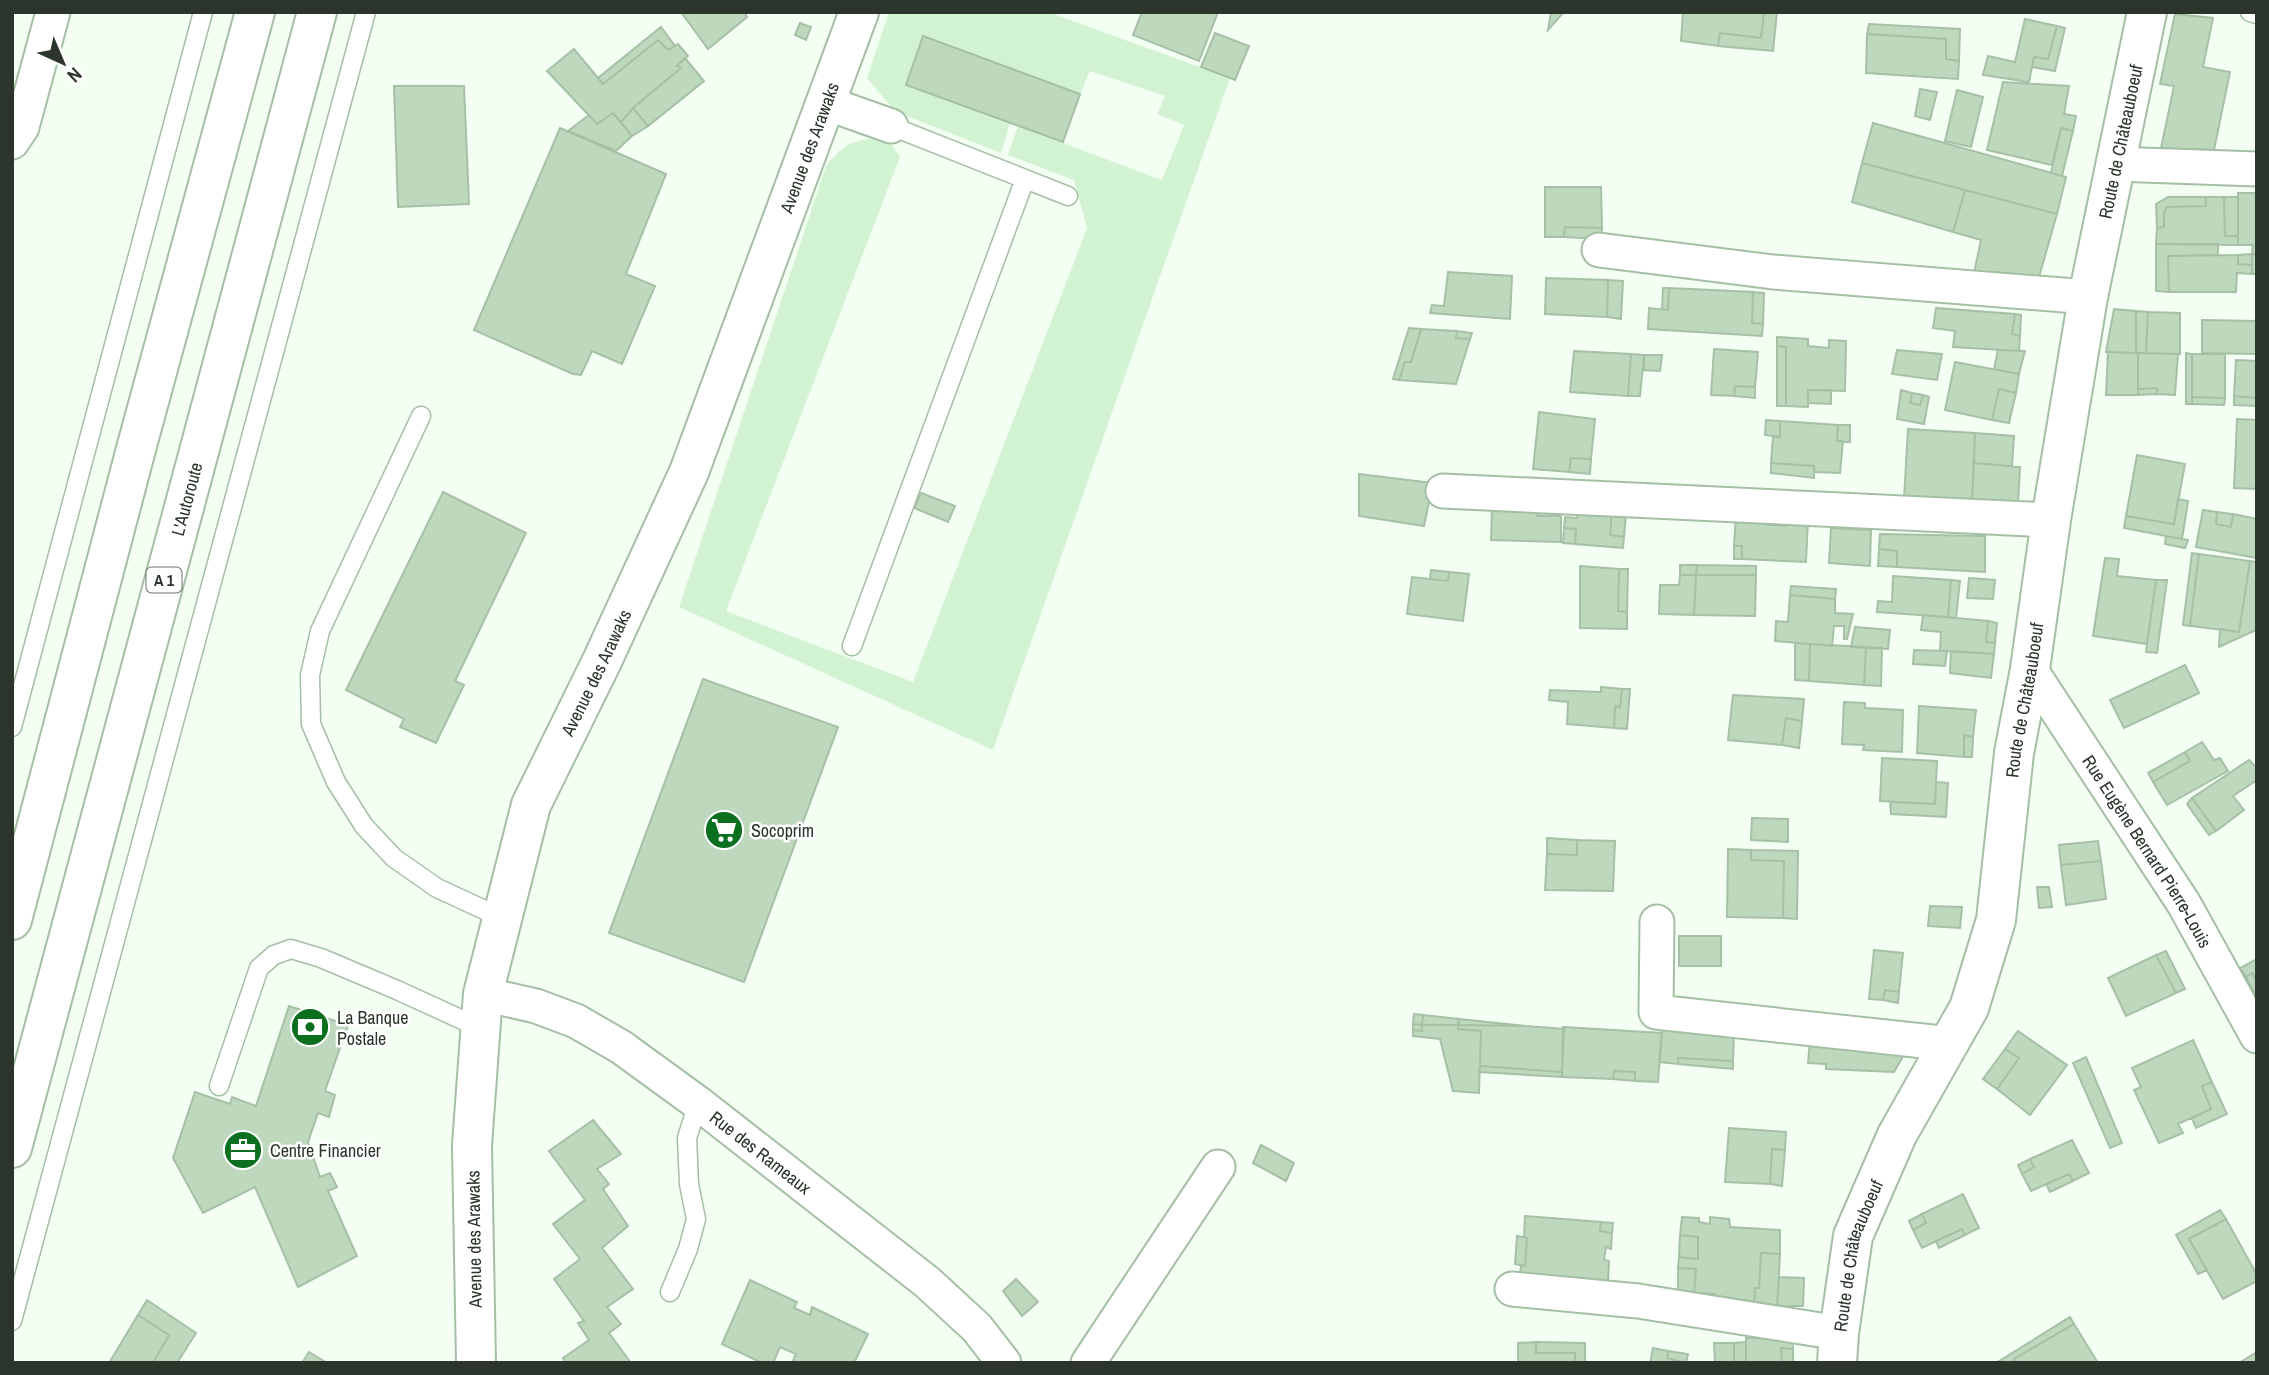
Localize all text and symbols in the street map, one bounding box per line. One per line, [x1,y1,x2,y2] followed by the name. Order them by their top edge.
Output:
[28,28,98,98] north arrow
[2092,61,2149,221] street label: Route de Châteauboeuf
[62,62,88,88] text: N
[773,79,845,217] street label: Avenue des Arawaks
[164,459,208,539] street label: L'Autoroute
[146,568,182,593] road number: A 1
[554,605,637,741] street label: Avenue des Arawaks
[1999,620,2049,779] street label: Route de Châteauboeuf
[2077,750,2218,952] street label: Rue Eugène Bernard Pierre-Louis
[703,809,745,851] supermarket icon: Socoprim
[751,818,814,843] place label: Socoprim
[337,1005,408,1051] place label: La Banque Postale
[289,1006,331,1048] bank icon: La Banque Postale
[705,1105,817,1200] street label: Rue des Rameaux
[222,1129,264,1171] office icon: Centre Financier
[270,1138,381,1163] place label: Centre Financier
[460,1170,488,1309] street label: Avenue des Arawaks
[1827,1175,1889,1333] street label: Route de Châteauboeuf

